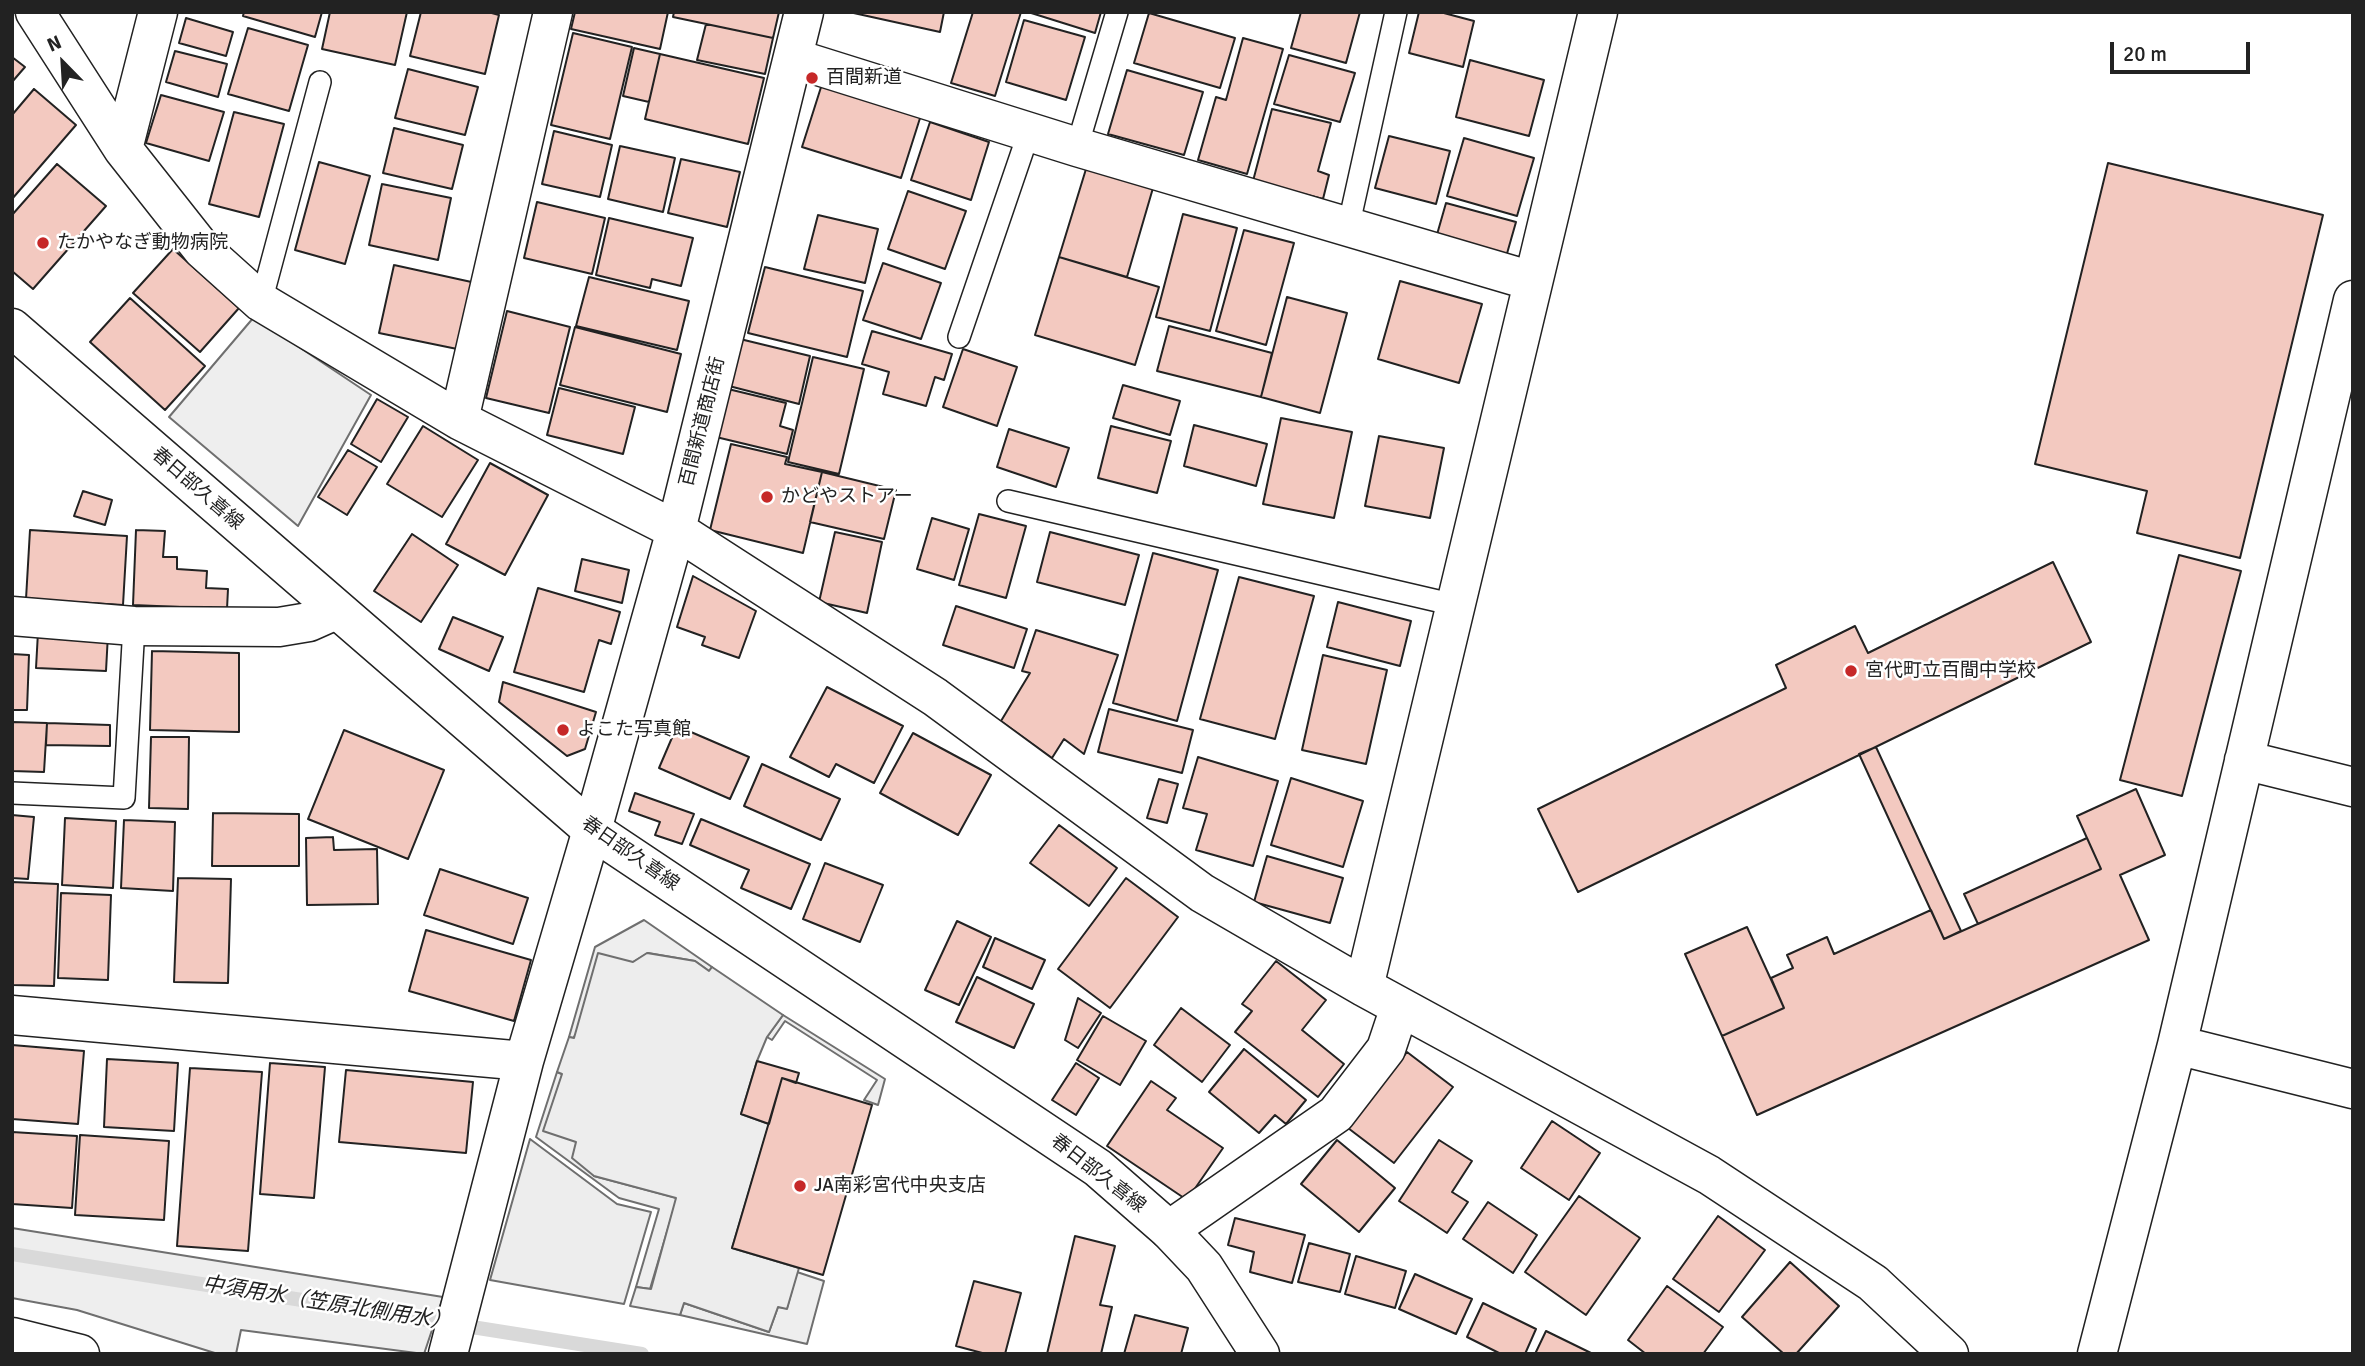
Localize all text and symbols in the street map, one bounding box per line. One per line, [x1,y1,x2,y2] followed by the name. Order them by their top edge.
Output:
[28,28,98,98] north arrow
[2113,28,2253,72] scale bar
[44,30,65,57] text: N
[2123,41,2167,67] text: 20 m
[826,67,902,89] place label: 百間新道
[804,70,820,86] marker: 百間新道
[57,232,228,254] place label: たかやなぎ動物病院
[35,235,51,251] marker: たかやなぎ動物病院
[676,355,730,489] street label: 百間新道商店街
[147,443,247,535] street label: 春日部久喜線
[781,486,913,508] place label: かどやストアー
[759,489,775,505] marker: かどやストアー
[1865,660,2036,682] place label: 宮代町立百間中学校
[1843,663,1859,679] marker: 宮代町立百間中学校
[577,719,691,741] place label: よこた写真館
[555,722,571,738] marker: よこた写真館
[577,812,683,896] street label: 春日部久喜線
[1046,1130,1150,1218] street label: 春日部久喜線
[814,1175,986,1197] place label: JA南彩宮代中央支店
[792,1178,808,1194] marker: JA南彩宮代中央支店
[201,1272,453,1336] water label: 中須用水（笠原北側用水）

